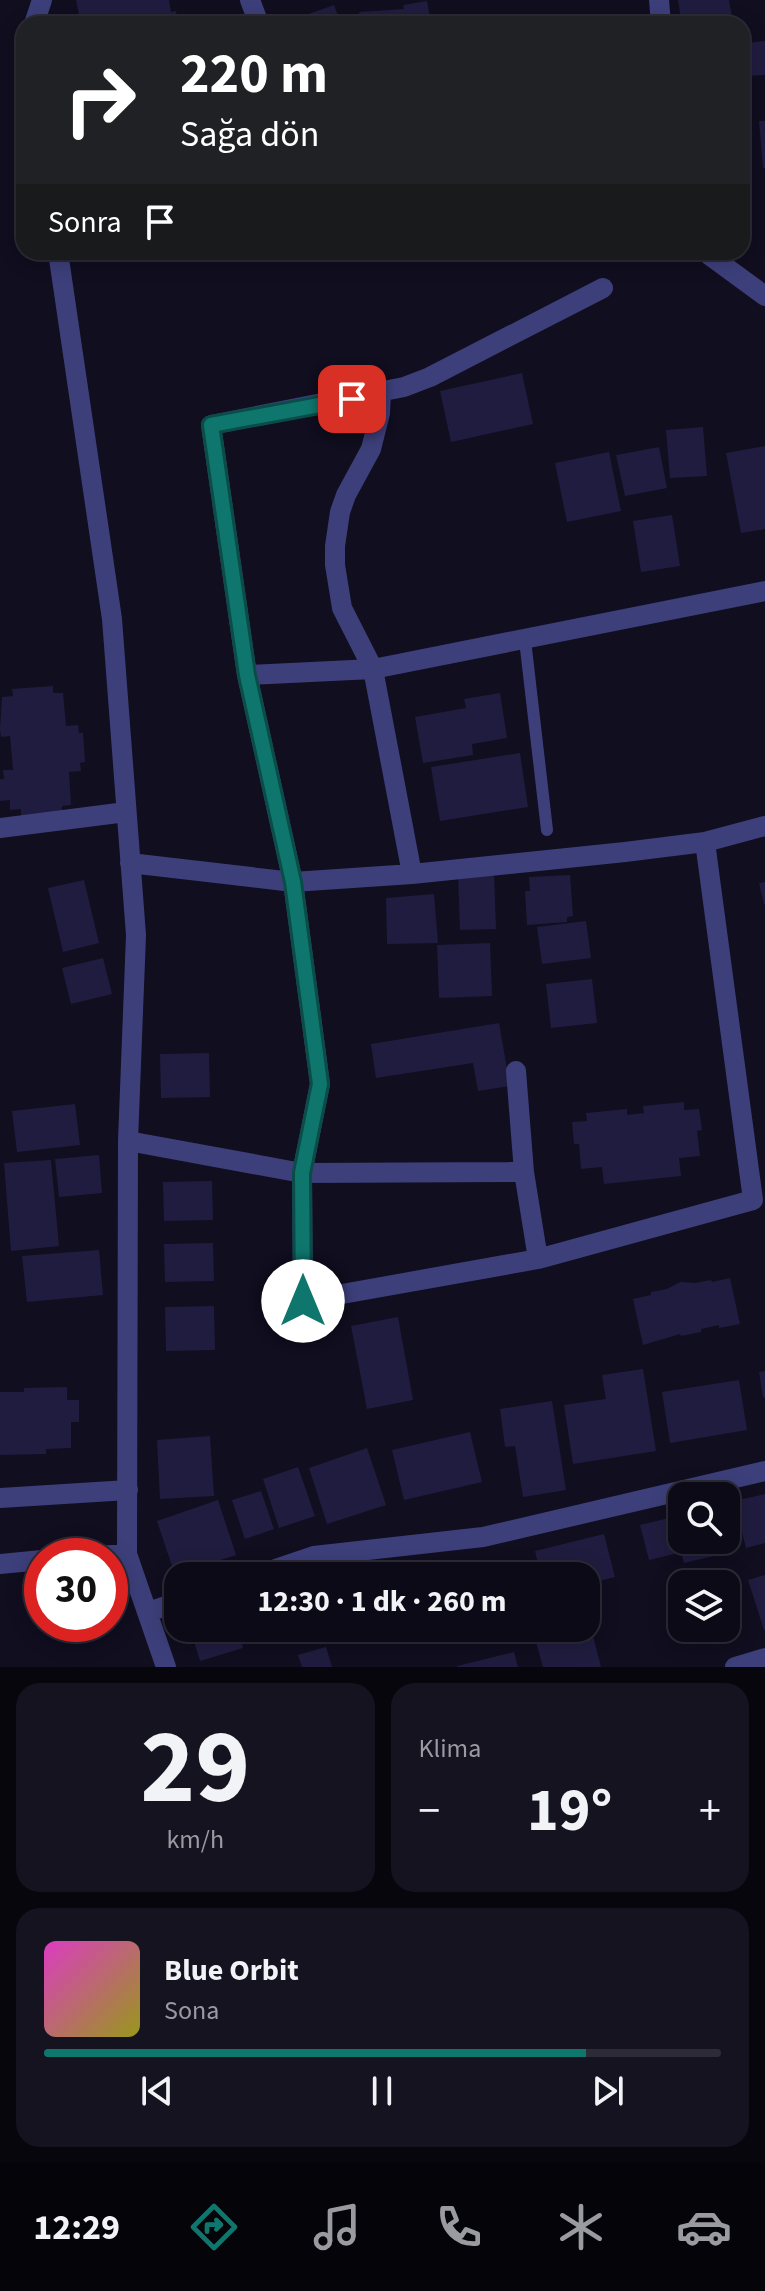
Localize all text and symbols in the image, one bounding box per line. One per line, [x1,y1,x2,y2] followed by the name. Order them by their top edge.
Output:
[180,35,328,114] text: 220 m
[48,48,152,152] icon: right
[180,109,319,160] text: Sağa dön
[138,200,182,244] icon: arrive
[48,201,122,244] text: Sonra
[318,365,386,433] pin
[330,377,374,421] icon: arrive
[261,1259,345,1343] position arrow
[668,1482,740,1642] map controls
[668,1482,740,1554] button: search
[24,1538,128,1642] speed limit sign: 30
[668,1570,740,1642] button: layers
[257,1580,507,1623] text: 12:30 · 1 dk · 260 m
[140,1695,250,1843] text: 29
[419,1730,481,1767] text: Klima
[527,1769,612,1854] text: 19°
[419,1780,440,1843] text: −
[699,1780,721,1843] text: +
[166,1821,224,1858] text: km/h
[164,1949,299,1992] text: Blue Orbit
[164,1992,219,2029] text: Sona
[135,2069,179,2113] icon: previous
[360,2069,404,2113] icon: pause
[586,2069,630,2113] icon: next
[186,2199,242,2255] icon: directions
[309,2199,365,2255] icon: music
[431,2199,487,2255] icon: phone
[553,2199,609,2255] icon: climate
[676,2199,732,2255] icon: car
[33,2202,120,2253] text: 12:29

